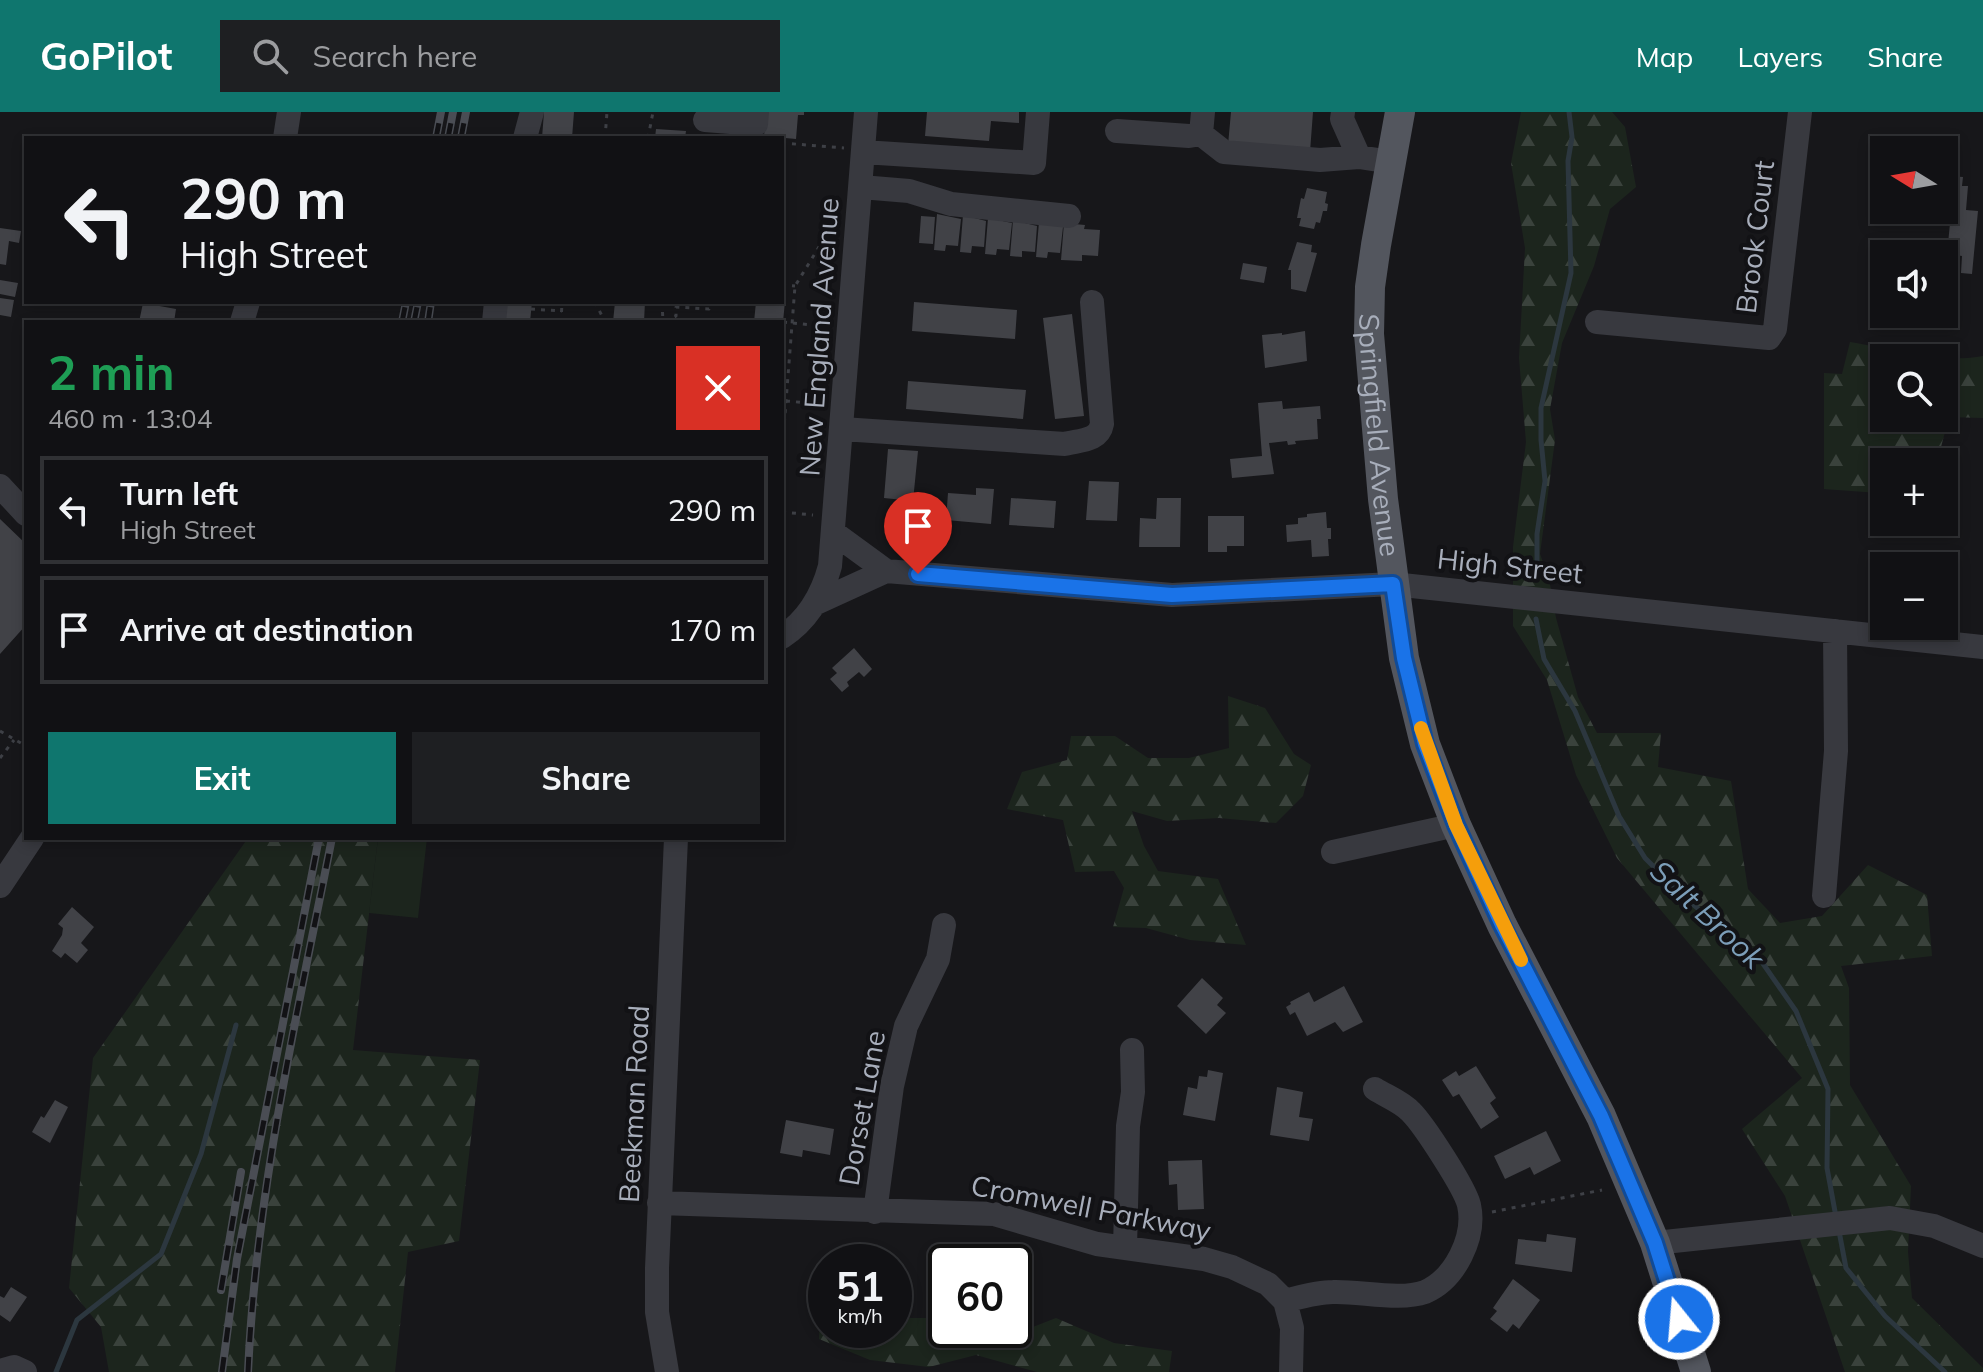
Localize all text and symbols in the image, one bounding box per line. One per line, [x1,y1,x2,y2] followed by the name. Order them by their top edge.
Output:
[220,20,780,92] search box
[40,32,172,80] text: GoPilot
[248,34,292,78] icon: search
[312,37,477,75] text: Search here
[1636,39,1693,74] text: Map
[1737,39,1823,74] text: Layers
[1867,39,1943,74] text: Share
[1870,136,1958,224] north arrow
[1870,136,1958,640] map controls
[1728,158,1781,315] street label: Brook Court
[180,163,347,233] text: 290 m
[48,168,152,272] icon: left
[791,197,846,477] street label: New England Avenue
[180,232,368,277] text: High Street
[1870,240,1958,328] button: sound
[1352,313,1408,559] street label: Springfield Avenue
[48,342,175,402] text: 2 min
[1870,344,1958,432] button: search
[676,346,760,430] button: close
[48,402,212,435] text: 460 m · 13:04
[1870,448,1958,536] button: +
[120,475,238,513] text: Turn left
[52,488,96,532] icon: left
[668,491,756,529] text: 290 m
[884,492,952,574] pin
[896,504,940,548] icon: arrive
[120,513,256,546] text: High Street
[1436,540,1585,591] street label: High Street
[1870,552,1958,640] button: −
[52,608,96,652] icon: arrive
[120,611,414,649] text: Arrive at destination
[668,611,756,649] text: 170 m
[48,732,396,824] button: Exit
[412,732,760,824] button: Share
[1642,852,1774,978] water label: Salt Brook
[611,1004,656,1204] street label: Beekman Road
[831,1028,892,1188] street label: Dorset Lane
[968,1167,1214,1248] street label: Cromwell Parkway
[928,1244,1032,1348] speed limit sign: 60
[836,1261,884,1311] text: 51
[1637,1277,1721,1361] position arrow
[837,1303,883,1328] text: km/h

